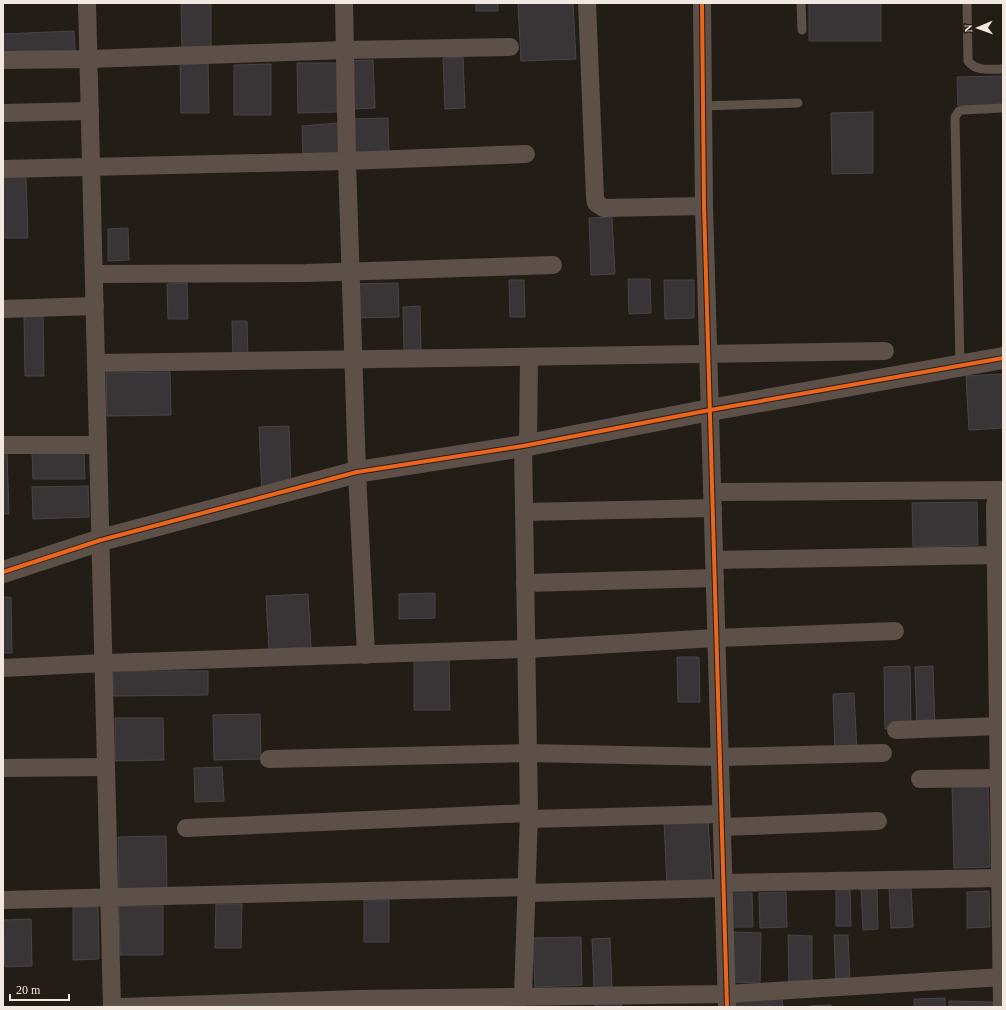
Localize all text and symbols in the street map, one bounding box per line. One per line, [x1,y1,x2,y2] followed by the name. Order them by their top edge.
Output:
[958,8,998,48] north arrow
[962,24,974,33] text: N
[10,976,69,1002] scale bar
[16,983,41,997] text: 20 m

